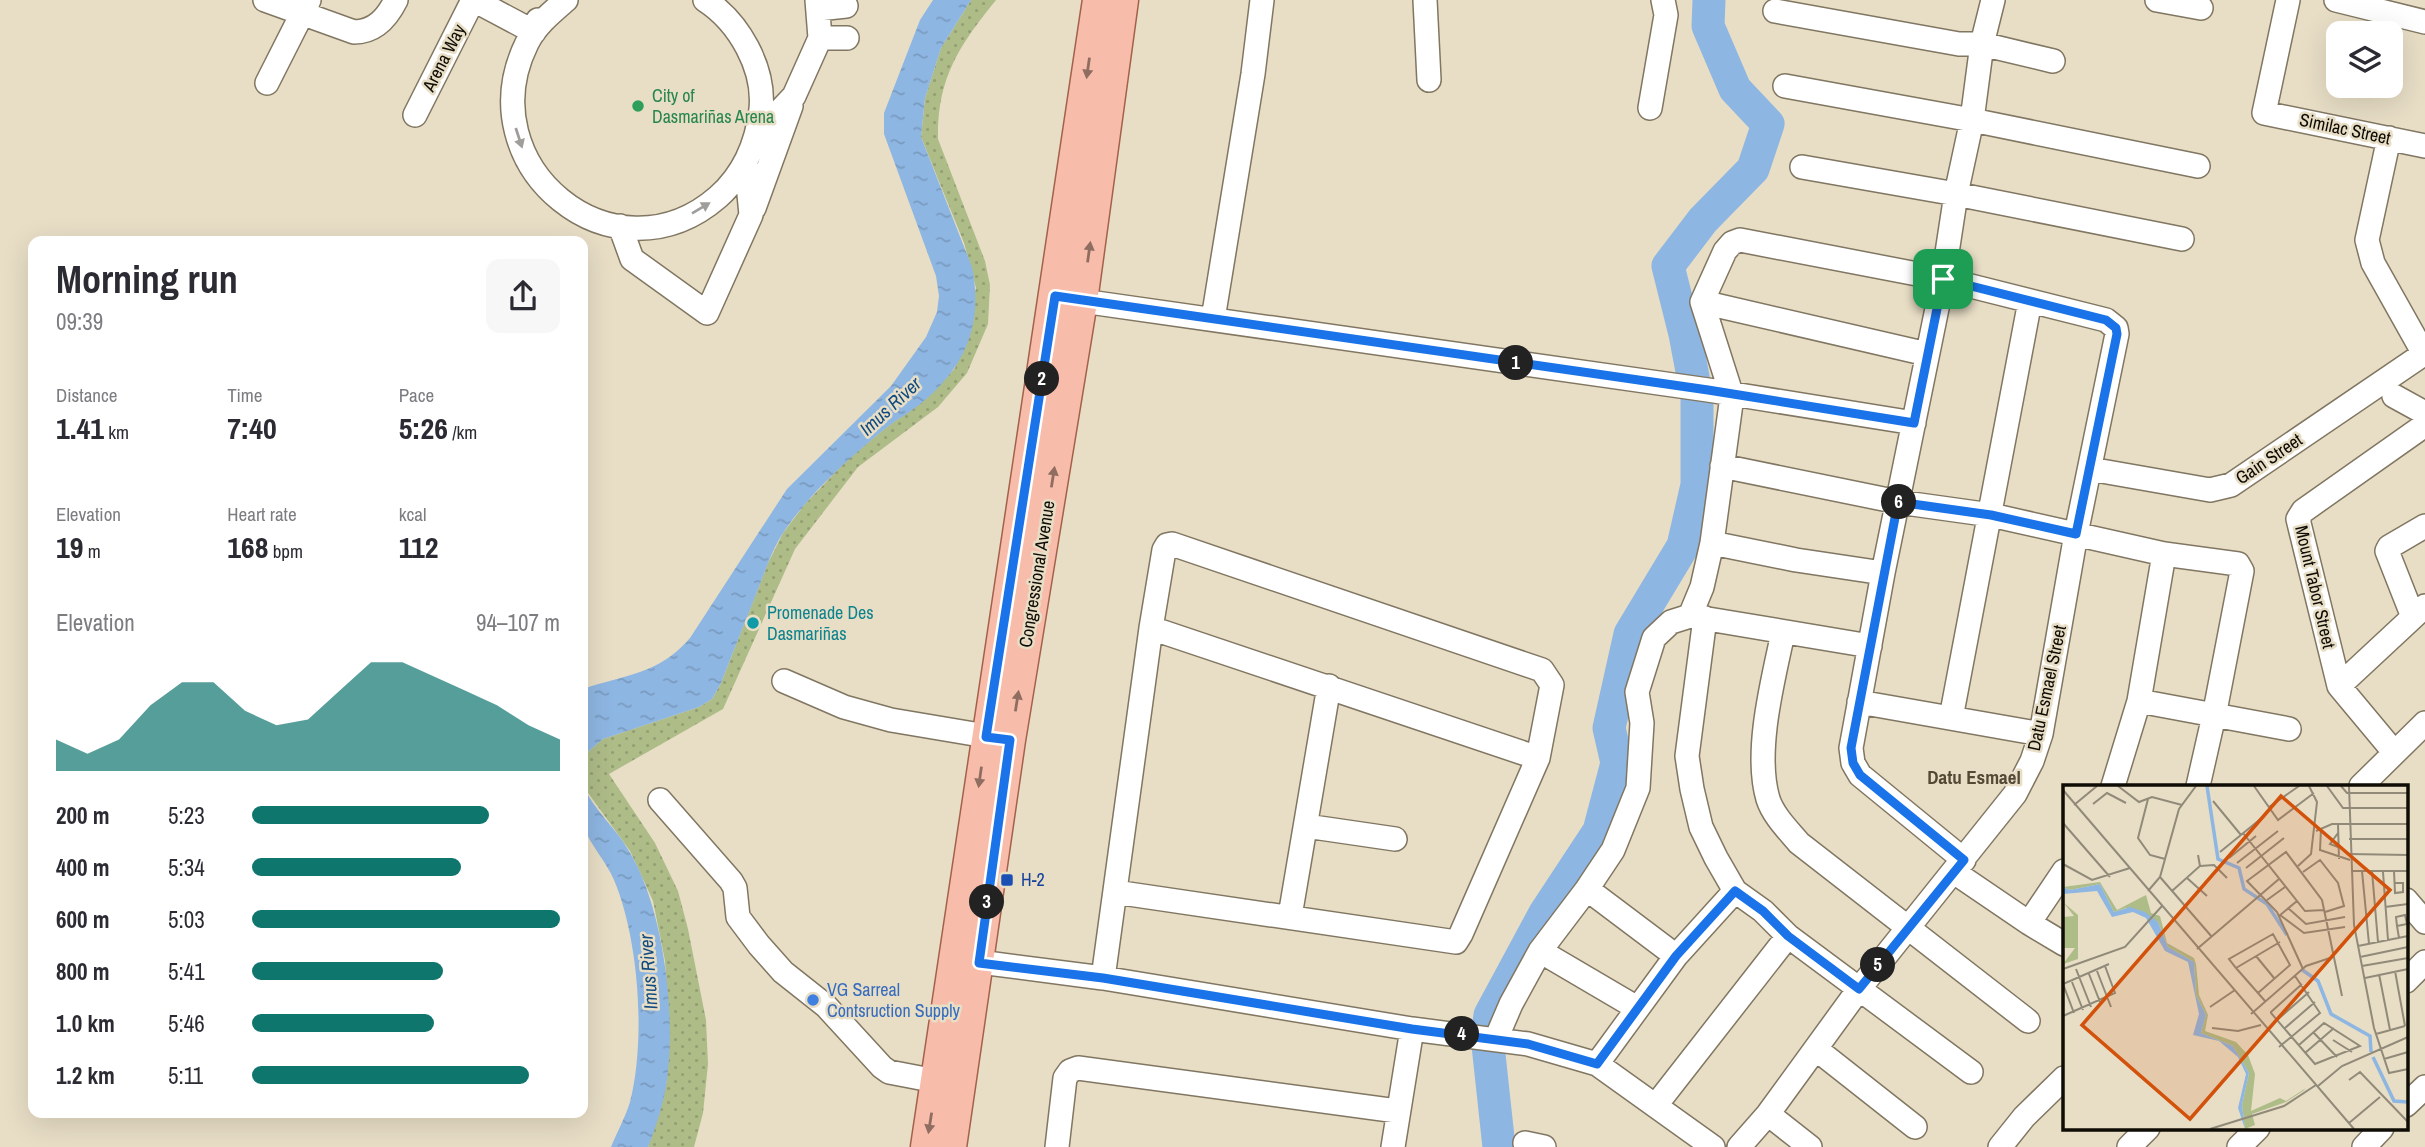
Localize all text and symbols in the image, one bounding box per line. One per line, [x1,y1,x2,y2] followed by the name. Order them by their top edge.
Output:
[416,19,471,97] street label: Arena Way
[2326,21,2403,98] map controls
[2326,21,2403,98] button: layers
[1082,57,1093,79] one-way arrow
[652,83,774,129] place label: City of Dasmariñas Arena
[630,98,646,114] marker: City of Dasmariñas Arena
[2297,107,2393,150] street label: Similac Street
[514,128,524,149] one-way arrow
[692,202,711,215] one-way arrow
[1083,241,1094,263] one-way arrow
[1913,249,1973,309] pin
[56,254,238,305] text: Morning run
[486,259,560,333] button: share
[1924,260,1962,298] icon: arrive
[56,306,103,337] text: 09:39
[1498,346,1534,380] pin: 1
[1511,349,1520,375] text: 1
[1024,362,1060,396] pin: 2
[1037,365,1046,391] text: 2
[854,370,927,441] water label: Imus River
[56,382,117,408] text: Distance
[227,382,262,408] text: Time
[399,382,434,408] text: Pace
[56,408,104,448] text: 1.41
[227,408,277,448] text: 7:40
[399,408,448,448] text: 5:26
[104,419,129,445] text: km
[448,419,477,445] text: /km
[2230,427,2307,490] street label: Gain Street
[1048,466,1059,488] one-way arrow
[1882,484,1916,520] pin: 6
[1894,488,1903,514] text: 6
[1013,499,1060,649] street label: Congressional Avenue
[56,501,121,527] text: Elevation
[227,501,297,527] text: Heart rate
[399,501,426,527] text: kcal
[2289,523,2342,651] street label: Mount Tabor Street
[56,527,83,567] text: 19
[227,527,268,567] text: 168
[399,527,438,567] text: 112
[83,538,101,564] text: m
[268,538,303,564] text: bpm
[767,600,874,646] place label: Promenade Des Dasmariñas
[56,607,135,638] text: Elevation
[476,607,560,638] text: 94–107 m
[745,615,761,631] marker: Promenade Des Dasmariñas
[2021,623,2072,753] street label: Datu Esmael Street
[1012,690,1023,712] one-way arrow
[1927,764,2021,790] district label: Datu Esmael
[975,766,986,788] one-way arrow
[2063,785,2408,1130] inset map
[56,800,109,831] text: 200 m
[168,800,205,831] text: 5:23
[56,852,109,883] text: 400 m
[168,852,205,883] text: 5:34
[1021,867,1045,892] place label: H-2
[999,872,1015,888] marker: H-2
[970,884,1004,920] pin: 3
[982,888,991,914] text: 3
[56,904,109,935] text: 600 m
[168,904,205,935] text: 5:03
[632,933,664,1010] water label: Imus River
[1860,948,1896,982] pin: 5
[1873,951,1882,977] text: 5
[56,956,109,987] text: 800 m
[168,956,205,987] text: 5:41
[827,977,961,1023] place label: VG Sarreal Contsruction Supply
[805,992,821,1008] marker: VG Sarreal Contsruction Supply
[56,1008,115,1039] text: 1.0 km
[168,1008,205,1039] text: 5:46
[1444,1016,1480,1052] pin: 4
[1457,1020,1466,1046] text: 4
[56,1060,115,1091] text: 1.2 km
[168,1060,203,1091] text: 5:11
[924,1112,935,1134] one-way arrow

